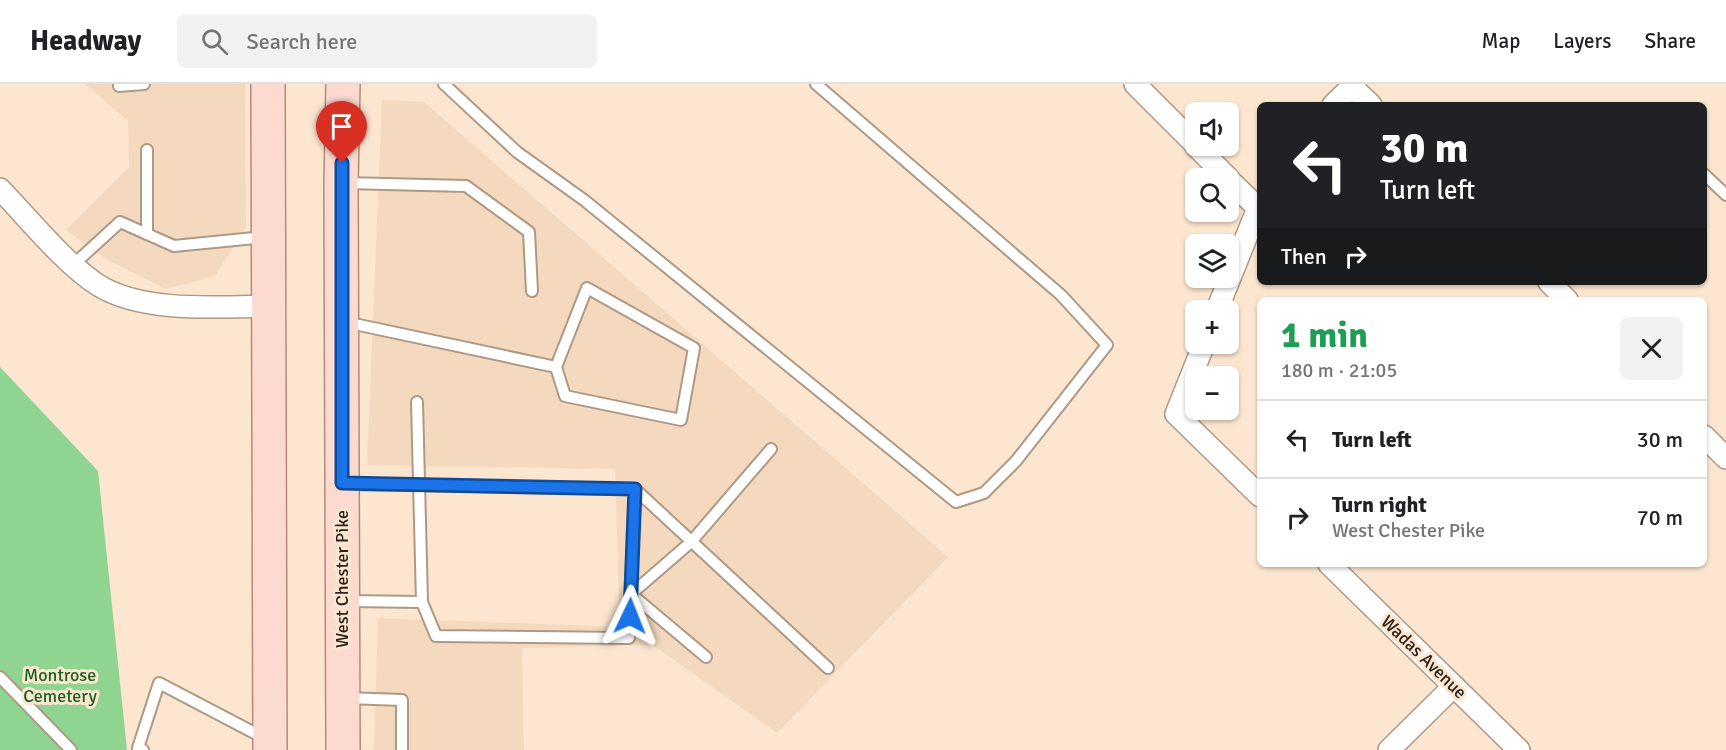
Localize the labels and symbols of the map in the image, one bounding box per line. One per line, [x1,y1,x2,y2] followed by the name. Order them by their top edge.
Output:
[316,101,367,163] pin
[331,510,353,648] street label: West Chester Pike
[598,584,662,648] position arrow
[1377,611,1471,703] street label: Wadas Avenue
[23,664,97,707] park label: Montrose Cemetery

